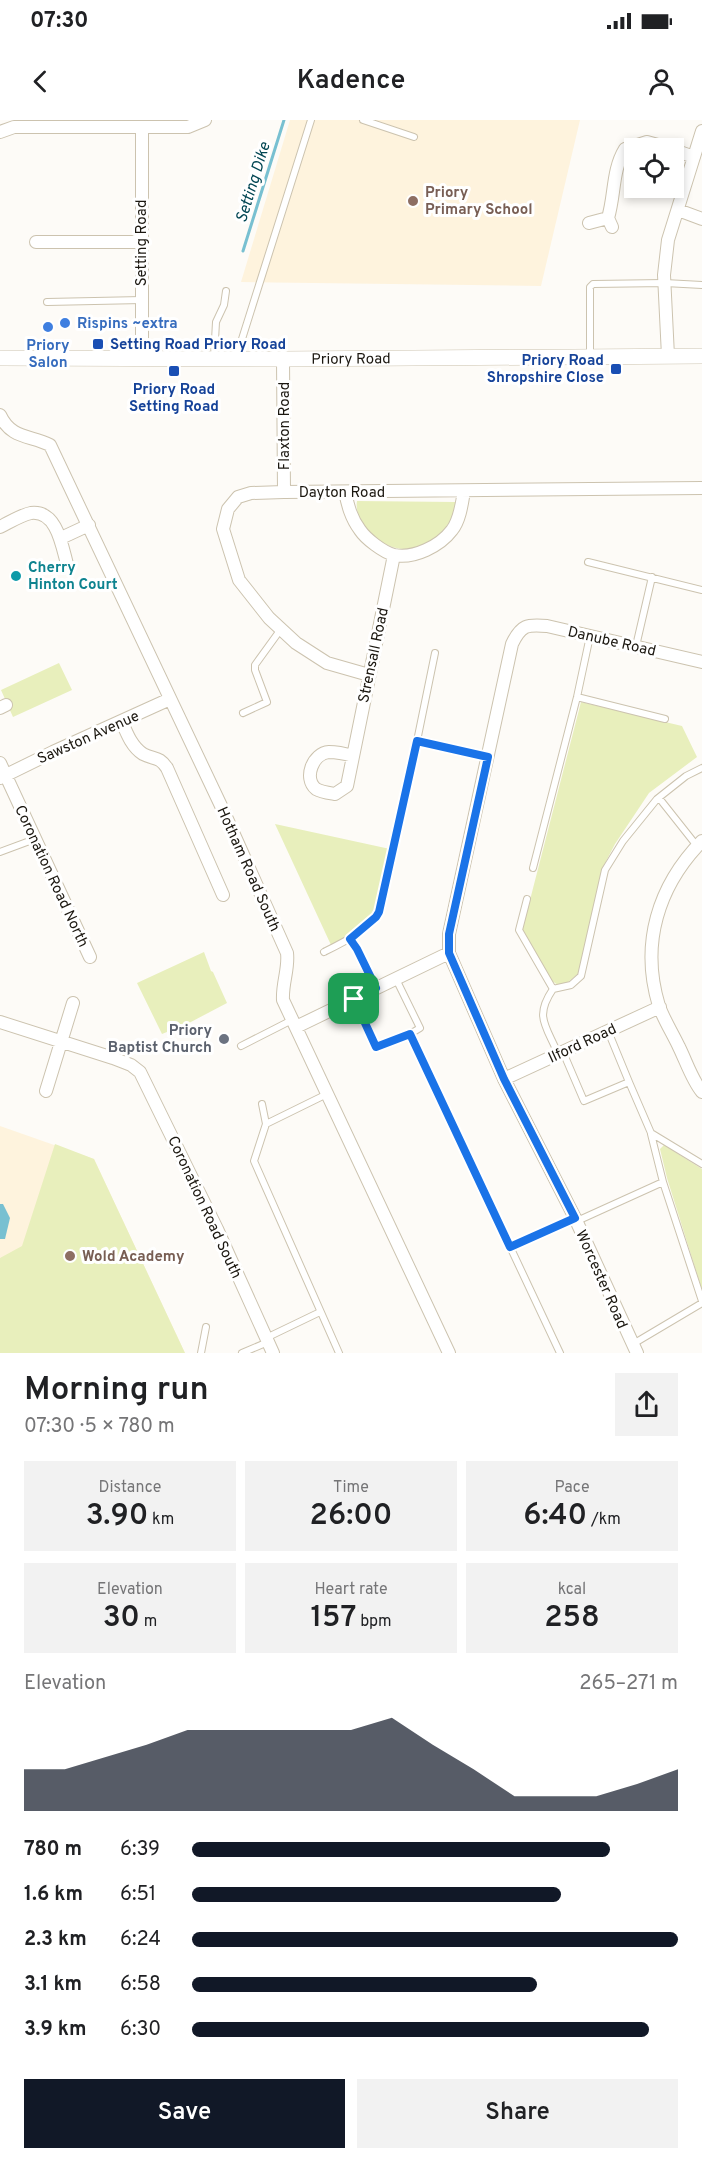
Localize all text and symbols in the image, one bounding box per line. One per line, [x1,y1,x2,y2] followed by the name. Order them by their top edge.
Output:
[30,8,89,35] text: 07:30
[297,64,405,98] text: Kadence
[24,65,57,98] icon: back
[645,65,678,98] icon: person
[624,138,684,198] map controls
[624,138,684,198] button: locate
[232,139,276,225] water label: Setting Dike
[425,184,533,220] place label: Priory Primary School
[406,194,420,208] marker: Priory Primary School
[133,200,152,286] street label: Setting Road
[77,315,178,334] place label: Rispins ~extra
[58,316,72,330] marker: Rispins ~extra
[41,320,55,334] marker: Priory Salon
[110,336,286,355] place label: Setting Road Priory Road
[26,337,70,373] place label: Priory Salon
[91,337,105,351] marker: Setting Road Priory Road
[311,350,391,370] street label: Priory Road
[487,352,604,388] place label: Priory Road Shropshire Close
[609,362,623,376] marker: Priory Road Shropshire Close
[167,364,181,378] marker: Priory Road Setting Road
[129,381,219,417] place label: Priory Road Setting Road
[276,382,295,470] street label: Flaxton Road
[299,484,385,503] street label: Dayton Road
[28,559,118,595] place label: Cherry Hinton Court
[9,569,23,583] marker: Cherry Hinton Court
[355,606,394,705] street label: Strensall Road
[566,623,658,662] street label: Danube Road
[35,707,143,769] street label: Sawston Avenue
[9,803,92,951] street label: Coronation Road North
[212,804,284,935] street label: Hotham Road South
[328,973,379,1024] pin
[337,982,370,1015] icon: arrive
[545,1020,620,1068] street label: Ilford Road
[108,1022,212,1058] place label: Priory Baptist Church
[217,1032,231,1046] marker: Priory Baptist Church
[162,1133,245,1282] street label: Coronation Road South
[570,1227,631,1332] street label: Worcester Road
[82,1248,185,1267] place label: Wold Academy
[63,1249,77,1263] marker: Wold Academy
[24,1370,209,1412] text: Morning run
[615,1373,678,1436] button: share
[24,1414,175,1440] text: 07:30 · 5 × 780 m
[99,1478,161,1498] text: Distance
[333,1478,369,1498] text: Time
[554,1478,590,1498] text: Pace
[86,1498,148,1535] text: 3.90
[310,1498,392,1535] text: 26:00
[523,1498,587,1535] text: 6:40
[148,1510,174,1530] text: km
[587,1510,621,1530] text: /km
[97,1580,163,1600] text: Elevation
[314,1580,388,1600] text: Heart rate
[558,1580,586,1600] text: kcal
[103,1600,140,1637] text: 30
[310,1600,356,1637] text: 157
[544,1600,600,1637] text: 258
[140,1612,157,1632] text: m
[356,1612,392,1632] text: bpm
[24,1671,106,1697] text: Elevation
[579,1671,678,1697] text: 265–271 m
[24,1837,82,1863] text: 780 m
[120,1837,160,1863] text: 6:39
[24,1882,83,1908] text: 1.6 km
[120,1882,156,1908] text: 6:51
[24,1927,87,1953] text: 2.3 km
[120,1927,161,1953] text: 6:24
[24,1972,82,1998] text: 3.1 km
[120,1972,161,1998] text: 6:58
[24,2017,86,2043] text: 3.9 km
[120,2017,161,2043] text: 6:30
[24,2079,345,2148] button: Save
[357,2079,678,2148] button: Share

